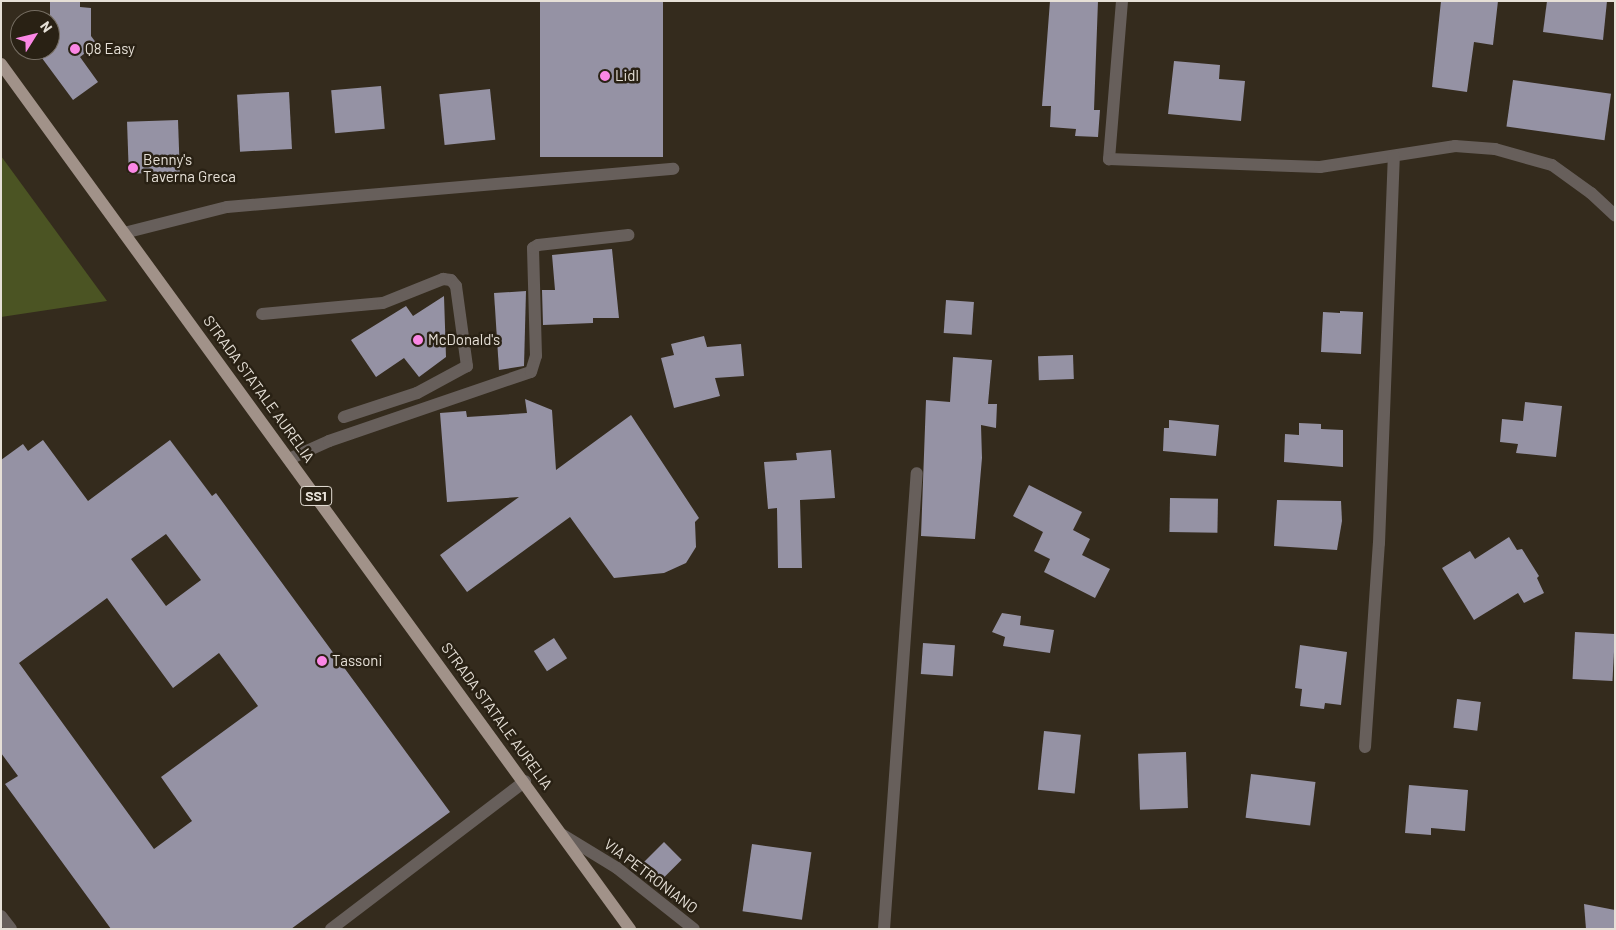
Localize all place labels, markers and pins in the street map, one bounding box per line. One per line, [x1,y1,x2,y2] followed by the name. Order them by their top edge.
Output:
[85,40,135,58] place label: Q8 Easy
[69,43,81,55] marker: Q8 Easy
[615,67,639,85] place label: Lidl
[599,70,611,82] marker: Lidl
[143,150,236,185] place label: Benny's Taverna Greca
[127,162,139,174] marker: Benny's Taverna Greca
[428,331,500,349] place label: McDonald's
[412,334,424,346] marker: McDonald's
[332,652,382,670] place label: Tassoni
[316,655,328,667] marker: Tassoni

